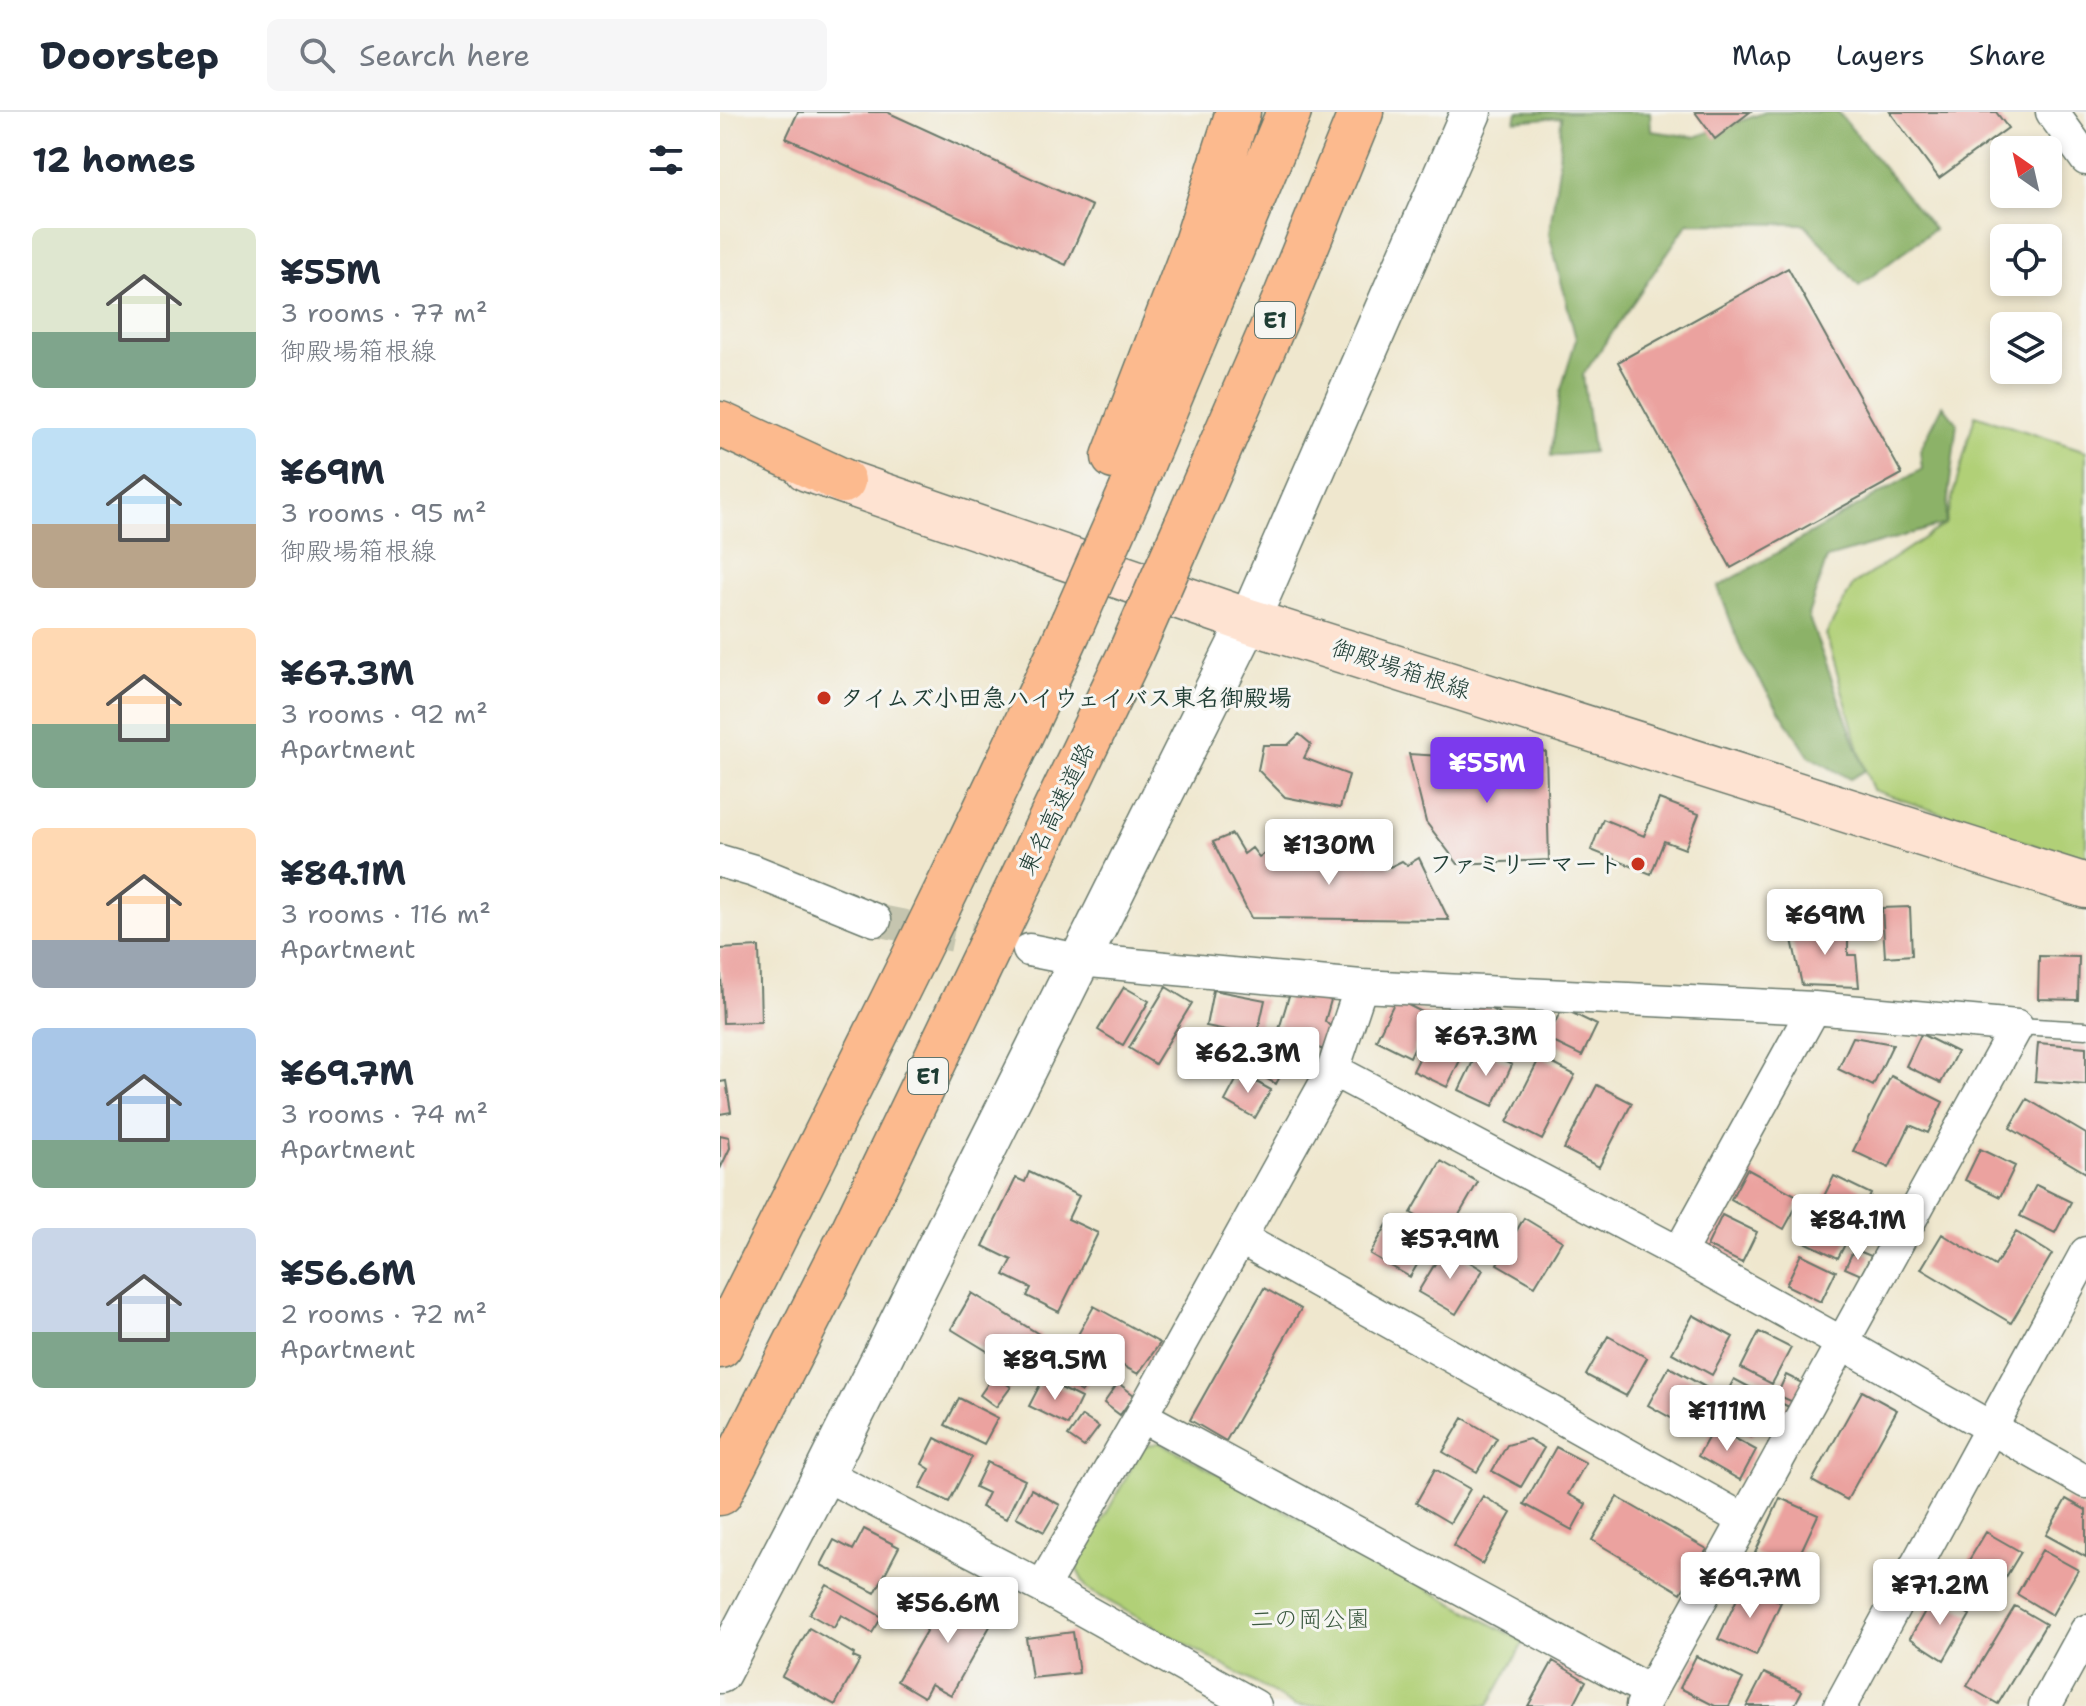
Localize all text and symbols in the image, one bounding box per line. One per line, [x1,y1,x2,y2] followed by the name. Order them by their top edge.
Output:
[267,19,827,91] search box
[40,30,219,81] text: Doorstep
[295,33,339,77] icon: search
[359,35,530,76] text: Search here
[1732,36,1792,74] text: Map
[1836,36,1925,74] text: Layers
[1969,36,2046,74] text: Share
[1990,136,2062,208] north arrow
[1990,136,2062,384] map controls
[32,137,196,183] text: 12 homes
[644,138,688,182] icon: filters
[1990,224,2062,296] button: locate
[280,249,381,295] text: ¥55M
[96,260,192,356] icon: home
[280,295,488,330] text: 3 rooms · 77 m²
[1255,302,1295,338] road number: E1
[1990,312,2062,384] button: layers
[280,333,436,368] text: 御殿場箱根線
[280,449,385,495] text: ¥69M
[96,460,192,556] icon: home
[280,495,487,530] text: 3 rooms · 95 m²
[280,533,436,568] text: 御殿場箱根線
[1328,632,1474,706] street label: 御殿場箱根線
[280,650,414,696] text: ¥67.3M
[96,660,192,756] icon: home
[840,682,1292,714] place label: タイムズ小田急ハイウェイバス東名御殿場
[815,689,833,707] marker: タイムズ小田急ハイウェイバス東名御殿場
[280,696,488,731] text: 3 rooms · 92 m²
[280,731,416,766] text: Apartment
[1010,737,1102,881] street label: 東名高速道路
[1440,737,1534,805] pin: ¥55M
[1448,745,1526,780] text: ¥55M
[1273,819,1385,887] pin: ¥130M
[1283,827,1375,862] text: ¥130M
[1429,848,1622,880] place label: ファミリーマート
[280,850,406,896] text: ¥84.1M
[1629,855,1647,873] marker: ファミリーマート
[96,860,192,956] icon: home
[1778,889,1872,957] pin: ¥69M
[280,896,491,931] text: 3 rooms · 116 m²
[1785,897,1865,932] text: ¥69M
[280,931,416,966] text: Apartment
[1421,1010,1551,1078] pin: ¥67.3M
[1435,1018,1537,1053] text: ¥67.3M
[1183,1027,1313,1095] pin: ¥62.3M
[1195,1035,1301,1070] text: ¥62.3M
[280,1050,414,1096] text: ¥69.7M
[908,1058,948,1094] road number: E1
[96,1060,192,1156] icon: home
[280,1096,488,1131] text: 3 rooms · 74 m²
[280,1131,416,1166] text: Apartment
[1793,1194,1923,1262] pin: ¥84.1M
[1810,1202,1906,1237] text: ¥84.1M
[1385,1213,1515,1281] pin: ¥57.9M
[1400,1221,1500,1256] text: ¥57.9M
[280,1250,416,1296] text: ¥56.6M
[96,1260,192,1356] icon: home
[280,1296,487,1331] text: 2 rooms · 72 m²
[280,1331,416,1366] text: Apartment
[990,1334,1120,1402] pin: ¥89.5M
[1003,1342,1107,1377] text: ¥89.5M
[1671,1385,1783,1453] pin: ¥111M
[1688,1393,1766,1428] text: ¥111M
[1685,1552,1815,1620] pin: ¥69.7M
[1875,1559,2005,1627] pin: ¥71.2M
[1699,1560,1801,1595] text: ¥69.7M
[1891,1567,1989,1602] text: ¥71.2M
[883,1577,1013,1645] pin: ¥56.6M
[896,1585,1000,1620] text: ¥56.6M
[1250,1603,1370,1635] park label: 二の岡公園

